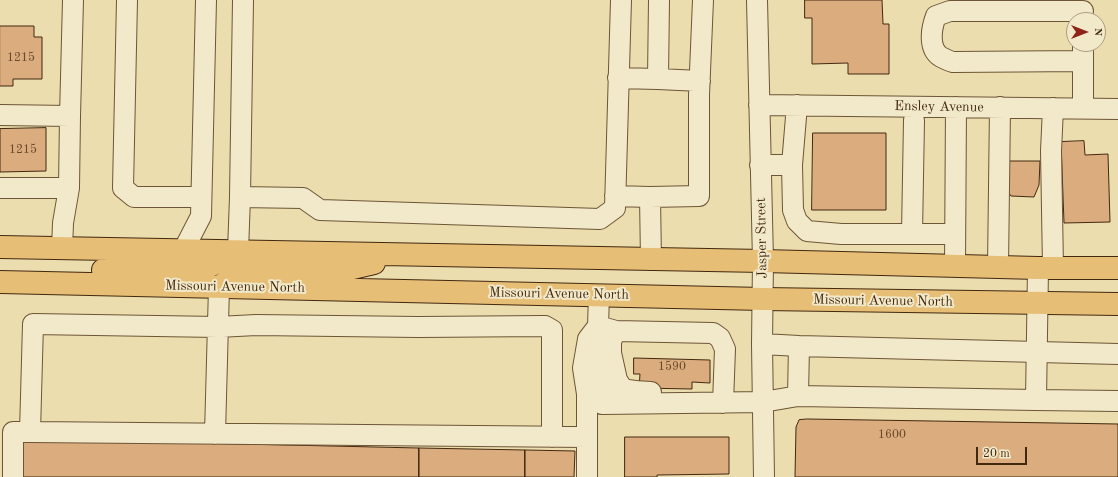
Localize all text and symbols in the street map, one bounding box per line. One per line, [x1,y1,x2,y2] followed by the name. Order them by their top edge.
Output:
[1066,12,1106,52] north arrow
[1092,28,1103,36] text: N
[7,51,35,65] house number: 1215
[894,98,984,116] street label: Ensley Avenue
[9,143,37,157] house number: 1215
[753,197,771,279] street label: Jasper Street
[165,277,305,297] street label: Missouri Avenue North
[489,284,629,304] street label: Missouri Avenue North
[813,291,953,311] street label: Missouri Avenue North
[658,360,686,374] house number: 1590
[878,428,906,442] house number: 1600
[978,439,1029,465] scale bar
[983,448,1010,460] text: 20 m

